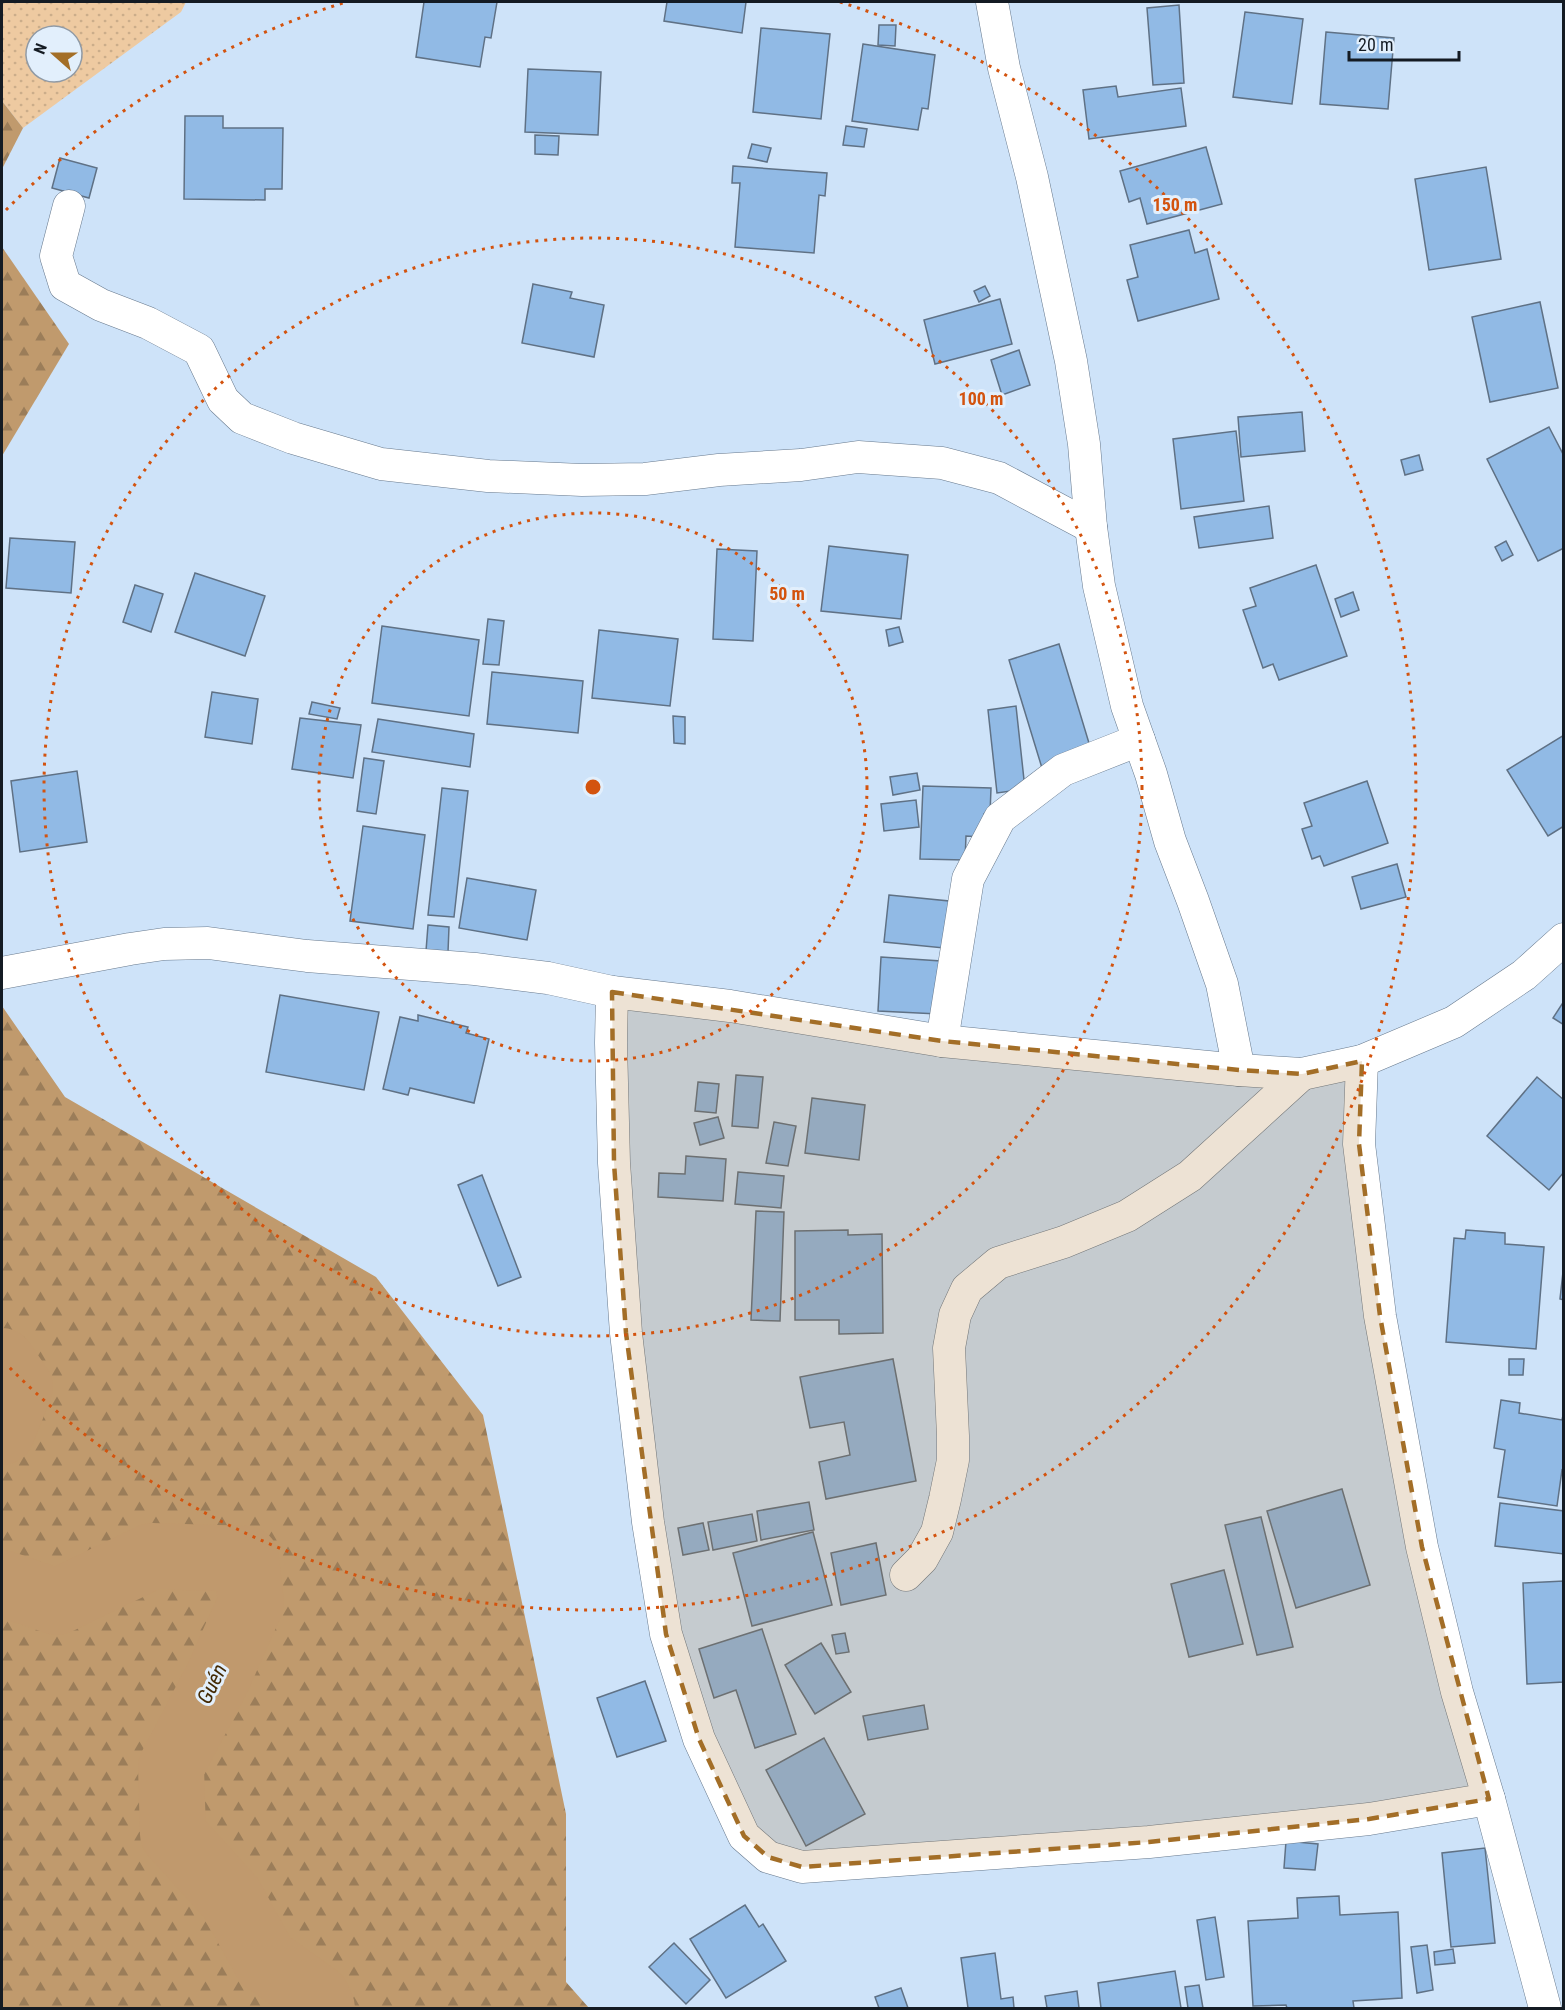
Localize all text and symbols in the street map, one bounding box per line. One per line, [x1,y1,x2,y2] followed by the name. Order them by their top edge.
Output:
[24,24,84,84] north arrow
[1349,24,1458,62] scale bar
[1358,34,1393,55] text: 20 m
[30,41,51,57] text: N
[1153,194,1197,215] text: 150 m
[959,388,1003,409] text: 100 m
[769,583,805,604] text: 50 m
[583,777,603,797] centre of rings
[192,1660,232,1708] water label: Guén

